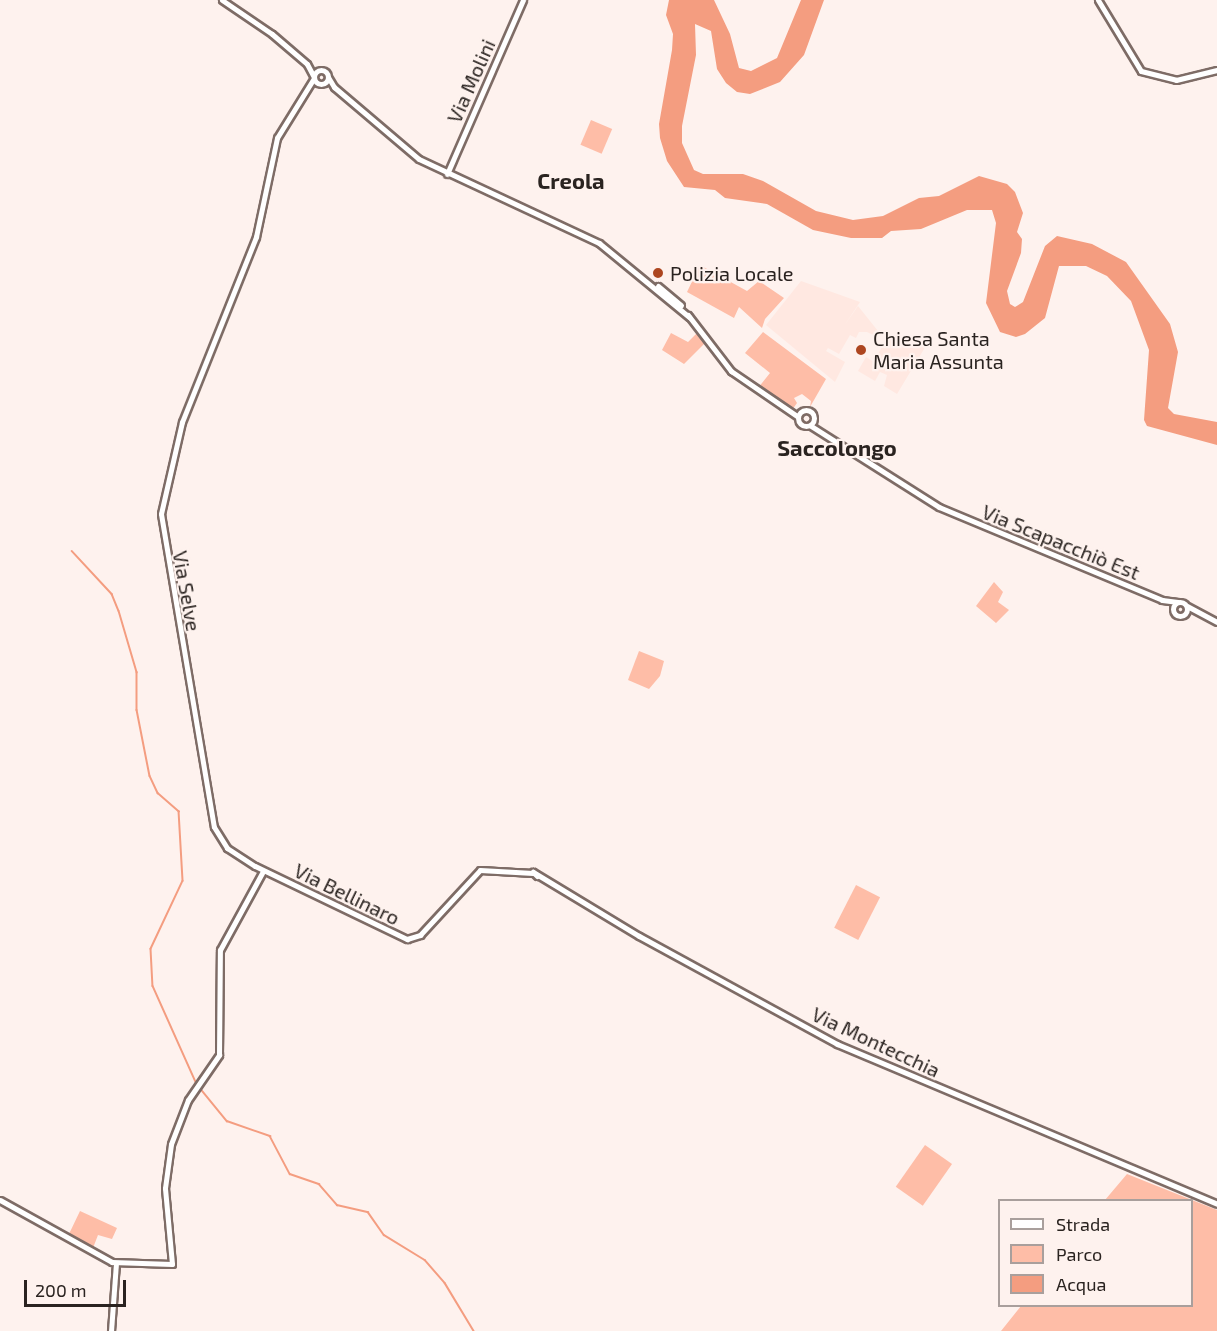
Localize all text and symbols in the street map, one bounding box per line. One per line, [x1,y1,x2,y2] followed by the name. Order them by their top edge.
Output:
[442,35,500,127] street label: Via Molini
[537,168,605,194] district label: Creola
[670,261,794,285] place label: Polizia Locale
[651,266,665,280] marker: Polizia Locale
[873,326,1004,373] place label: Chiesa Santa Maria Assunta
[854,343,868,357] marker: Chiesa Santa Maria Assunta
[777,435,897,461] district label: Saccolongo
[979,499,1143,585] street label: Via Scapacchiò Est
[168,549,206,633] street label: Via Selve
[290,858,404,930] street label: Via Bellinaro
[808,1002,944,1082] street label: Via Montecchia
[998,1199,1193,1307] legend
[1056,1213,1110,1235] text: Strada
[1056,1243,1102,1265] text: Parco
[27,1268,129,1306] scale bar
[1056,1273,1106,1295] text: Acqua
[35,1279,87,1301] text: 200 m

